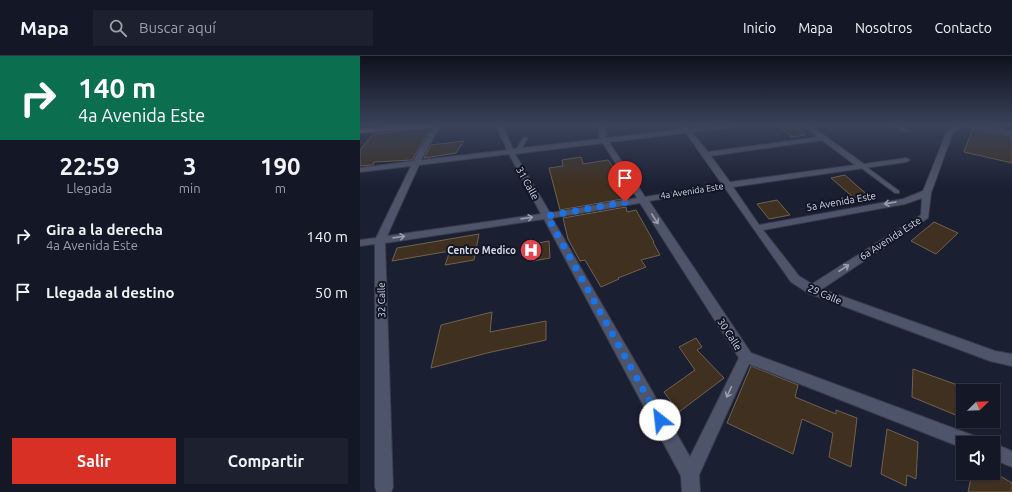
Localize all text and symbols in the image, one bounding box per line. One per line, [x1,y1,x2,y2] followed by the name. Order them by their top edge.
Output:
[93,10,373,46] search box
[20,17,69,39] text: Mapa
[107,17,129,39] icon: search
[139,19,216,36] text: Buscar aquí
[743,20,776,36] text: Inicio
[798,20,833,36] text: Mapa
[855,20,912,36] text: Nosotros
[934,20,992,36] text: Contacto
[12,72,64,124] icon: right
[78,72,156,103] text: 140 m
[78,105,205,125] text: 4a Avenida Este
[59,153,119,180] text: 22:59
[183,153,196,180] text: 3
[260,153,301,180] text: 190
[608,161,642,202] pin
[514,165,541,201] street label: 31 Calle
[614,167,636,189] icon: arrive
[67,181,112,195] text: Llegada
[179,181,201,195] text: min
[275,181,286,195] text: m
[660,181,724,201] street label: 4a Avenida Este
[805,190,877,213] street label: 5a Avenida Este
[884,200,897,208] one-way arrow
[520,214,533,222] one-way arrow
[651,214,659,225] one-way arrow
[858,215,923,262] street label: 6a Avenida Este
[46,221,163,238] text: Gira a la derecha
[12,225,34,247] icon: right
[306,228,348,245] text: 140 m
[392,233,405,241] one-way arrow
[518,237,544,263] hospital icon: Centro Medico
[46,238,138,252] text: 4a Avenida Este
[447,245,516,256] place label: Centro Medico
[838,264,850,272] one-way arrow
[12,281,34,303] icon: arrive
[376,282,387,318] street label: 32 Calle
[806,282,843,306] street label: 29 Calle
[46,284,175,301] text: Llegada al destino
[315,284,348,301] text: 50 m
[715,316,744,352] street label: 30 Calle
[956,384,1000,428] north arrow
[956,384,1000,480] map controls
[725,386,732,398] one-way arrow
[639,399,681,441] position arrow
[956,436,1000,480] button: sound
[12,438,176,484] button: Salir
[184,438,348,484] button: Compartir

